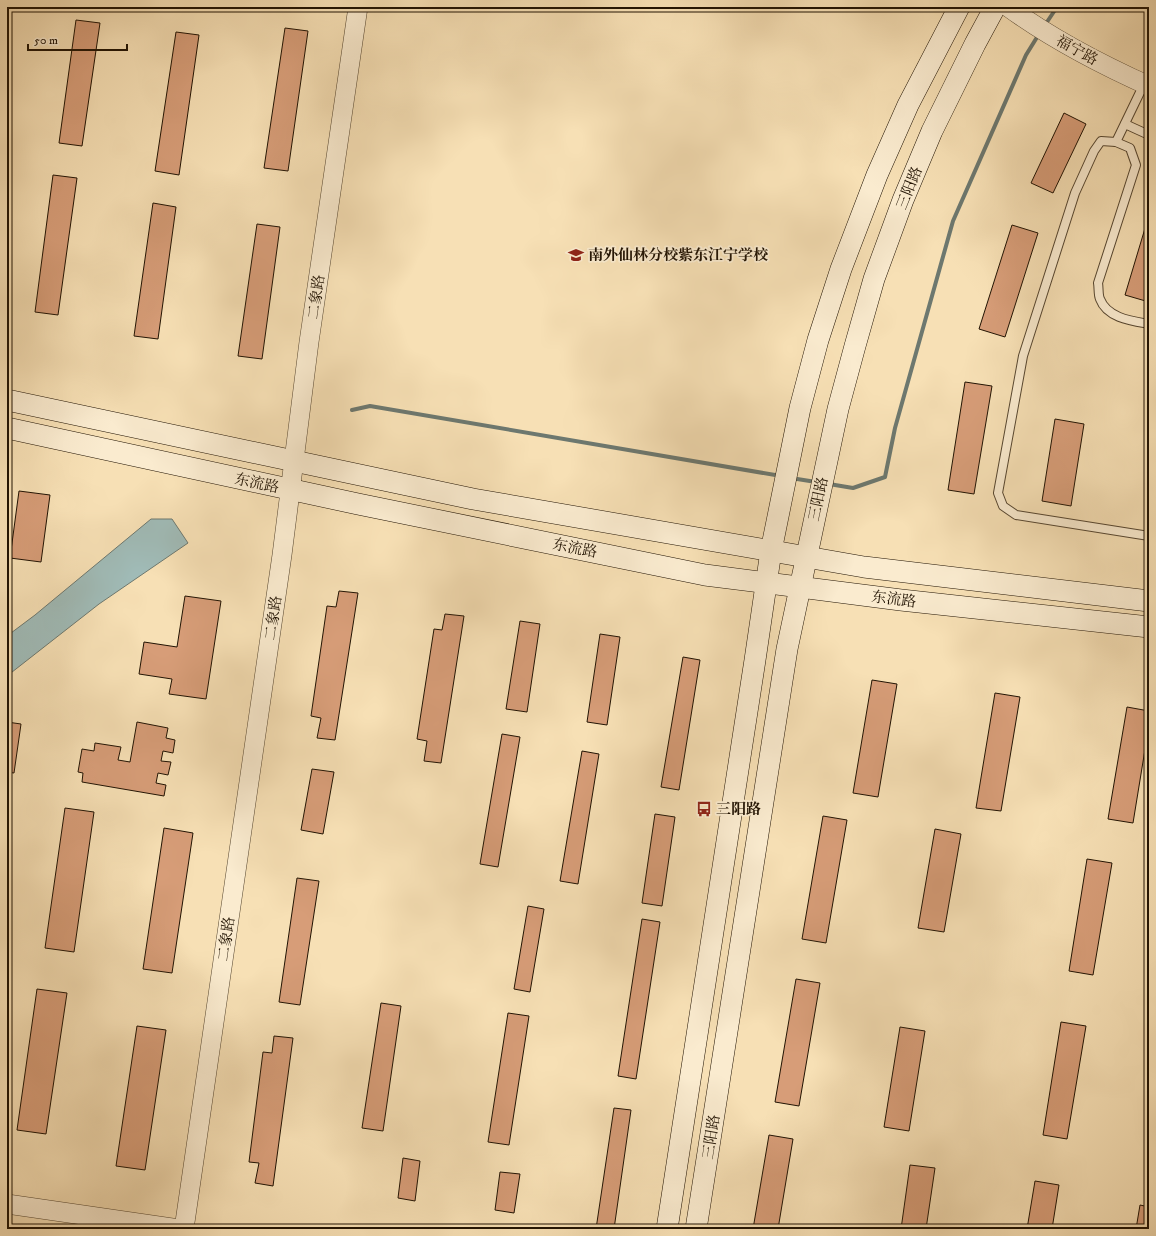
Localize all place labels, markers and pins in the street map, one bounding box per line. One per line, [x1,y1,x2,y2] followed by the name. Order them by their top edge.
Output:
[567,246,585,264] school or university icon: 南外仙林分校紫东江宁学校
[588,246,769,265] place label: 南外仙林分校紫东江宁学校
[695,800,713,818] bus stop icon: 三阳路
[716,800,761,819] place label: 三阳路

